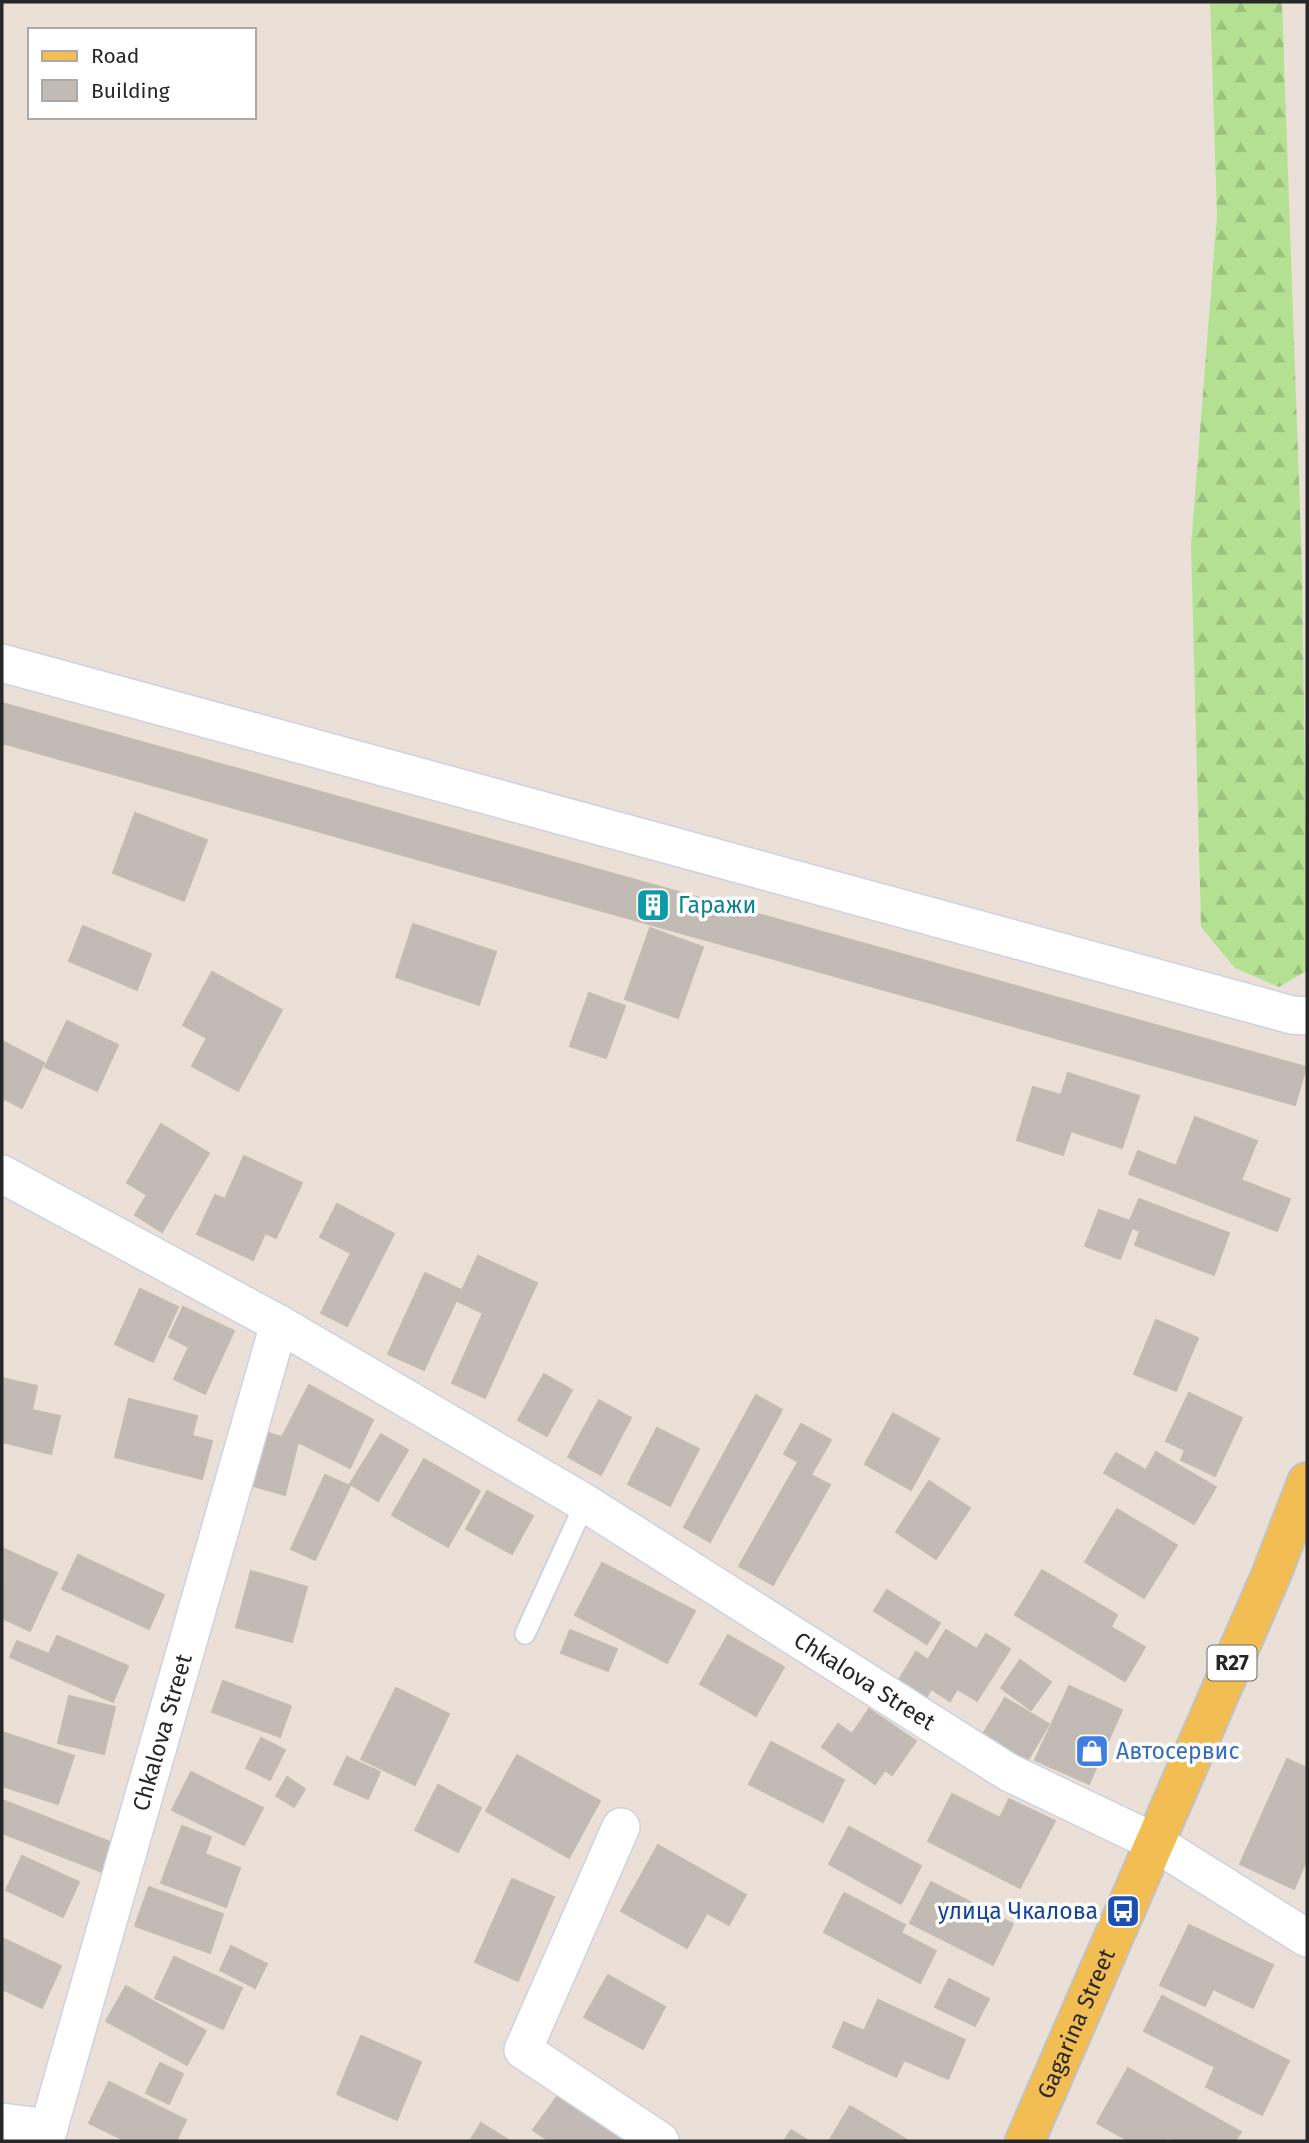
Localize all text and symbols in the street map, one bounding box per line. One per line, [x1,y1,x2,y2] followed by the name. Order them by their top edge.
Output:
[28,28,256,119] legend
[91,43,139,69] text: Road
[91,78,170,104] text: Building
[634,886,672,924] building icon: Гаражи
[678,891,756,919] place label: Гаражи
[789,1626,941,1736] street label: Chkalova Street
[1208,1646,1256,1680] road number: R27
[126,1650,198,1814] street label: Chkalova Street
[1073,1732,1111,1770] shop icon: Автосервис
[1116,1737,1239,1765] place label: Автосервис
[1104,1892,1142,1930] bus stop icon: улица Чкалова
[938,1897,1098,1925] place label: улица Чкалова
[1031,1944,1121,2103] street label: Gagarina Street

